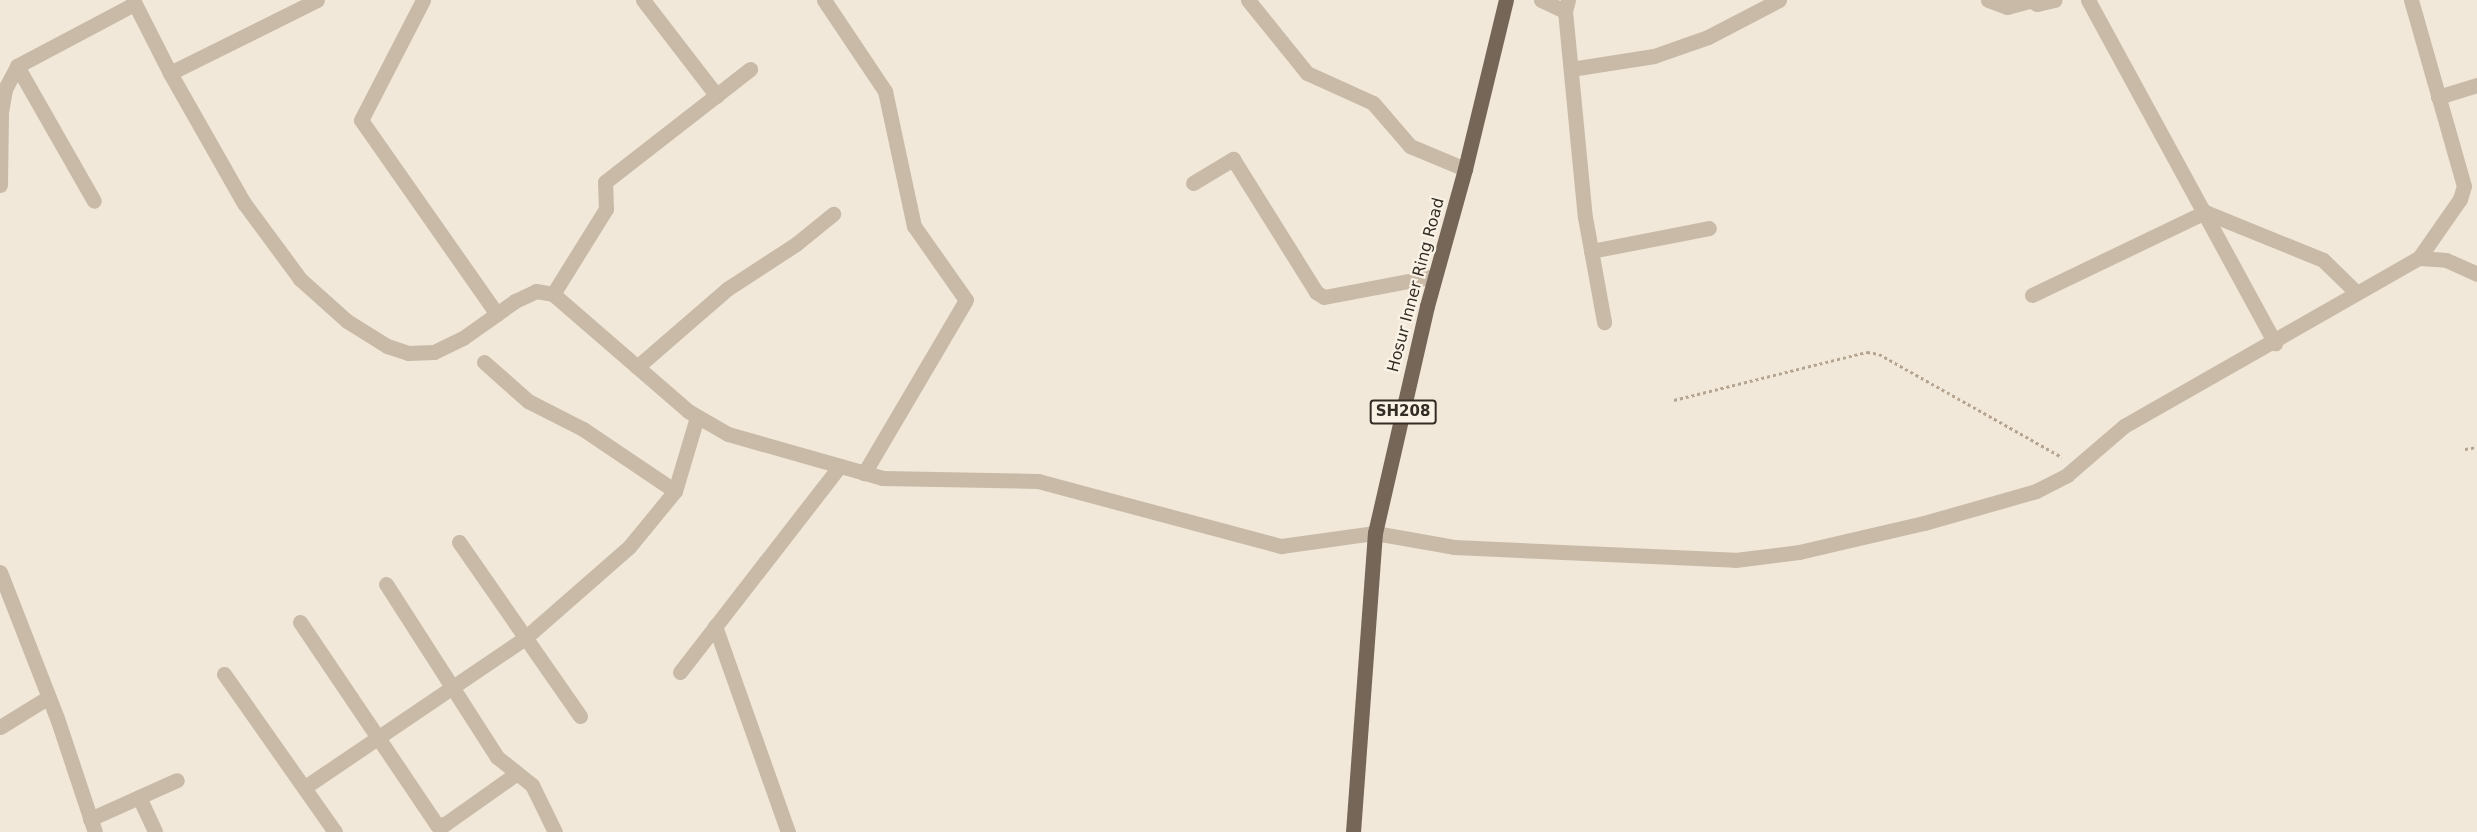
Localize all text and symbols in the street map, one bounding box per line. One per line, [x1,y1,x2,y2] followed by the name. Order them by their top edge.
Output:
[1383,196,1449,374] street label: Hosur Inner Ring Road
[1368,400,1438,424] road number: SH208

